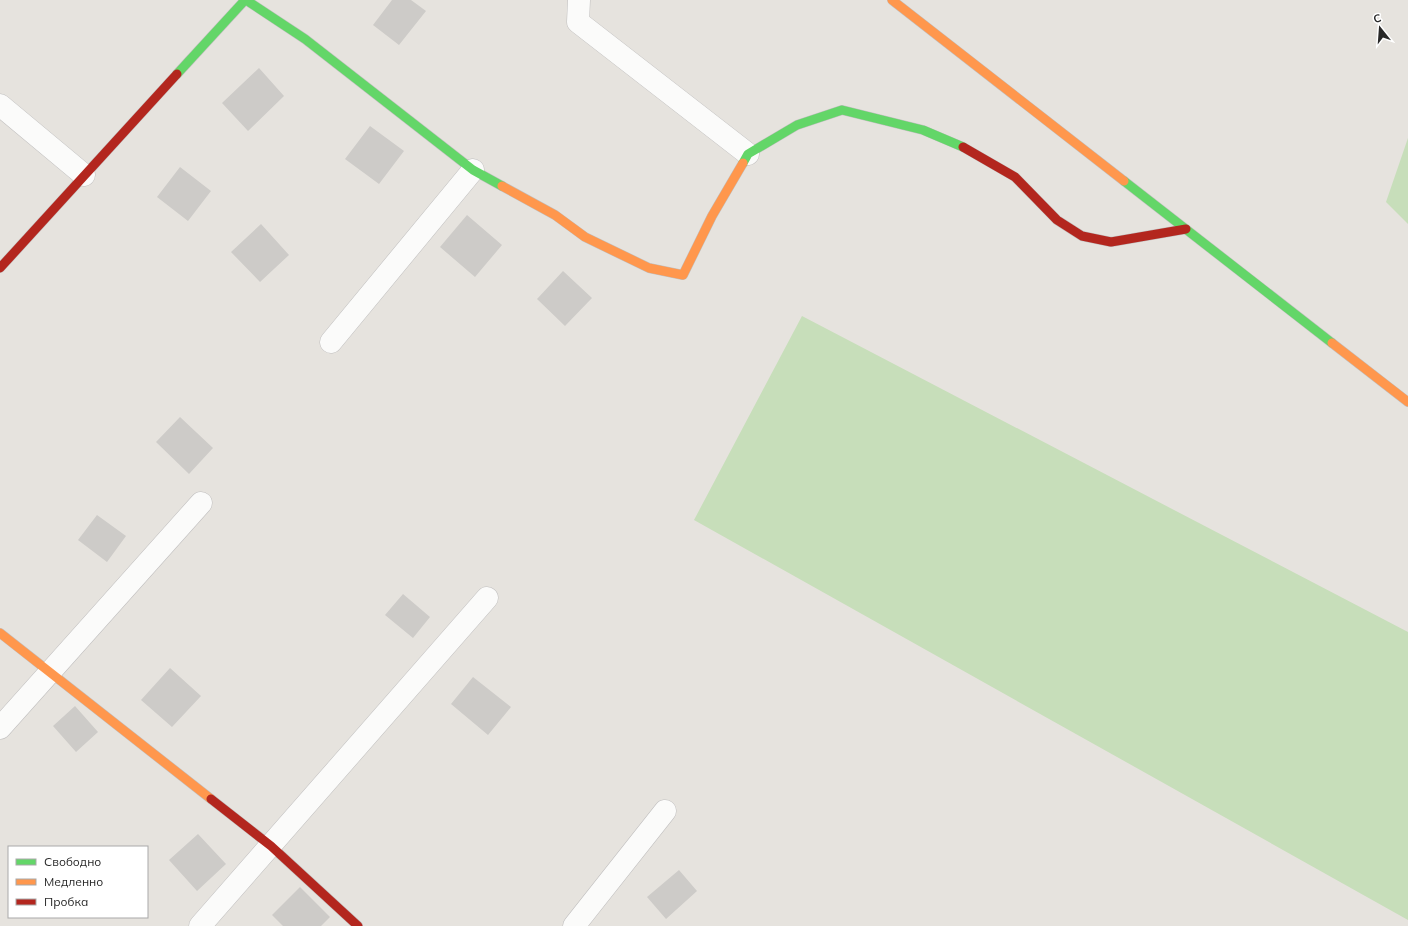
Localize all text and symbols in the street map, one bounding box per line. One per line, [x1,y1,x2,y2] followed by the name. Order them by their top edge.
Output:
[1360,8,1400,48] north arrow
[1371,11,1383,26] text: С
[8,846,148,918] legend
[44,854,101,869] text: Свободно
[44,874,103,889] text: Медленно
[44,894,88,909] text: Пробка

